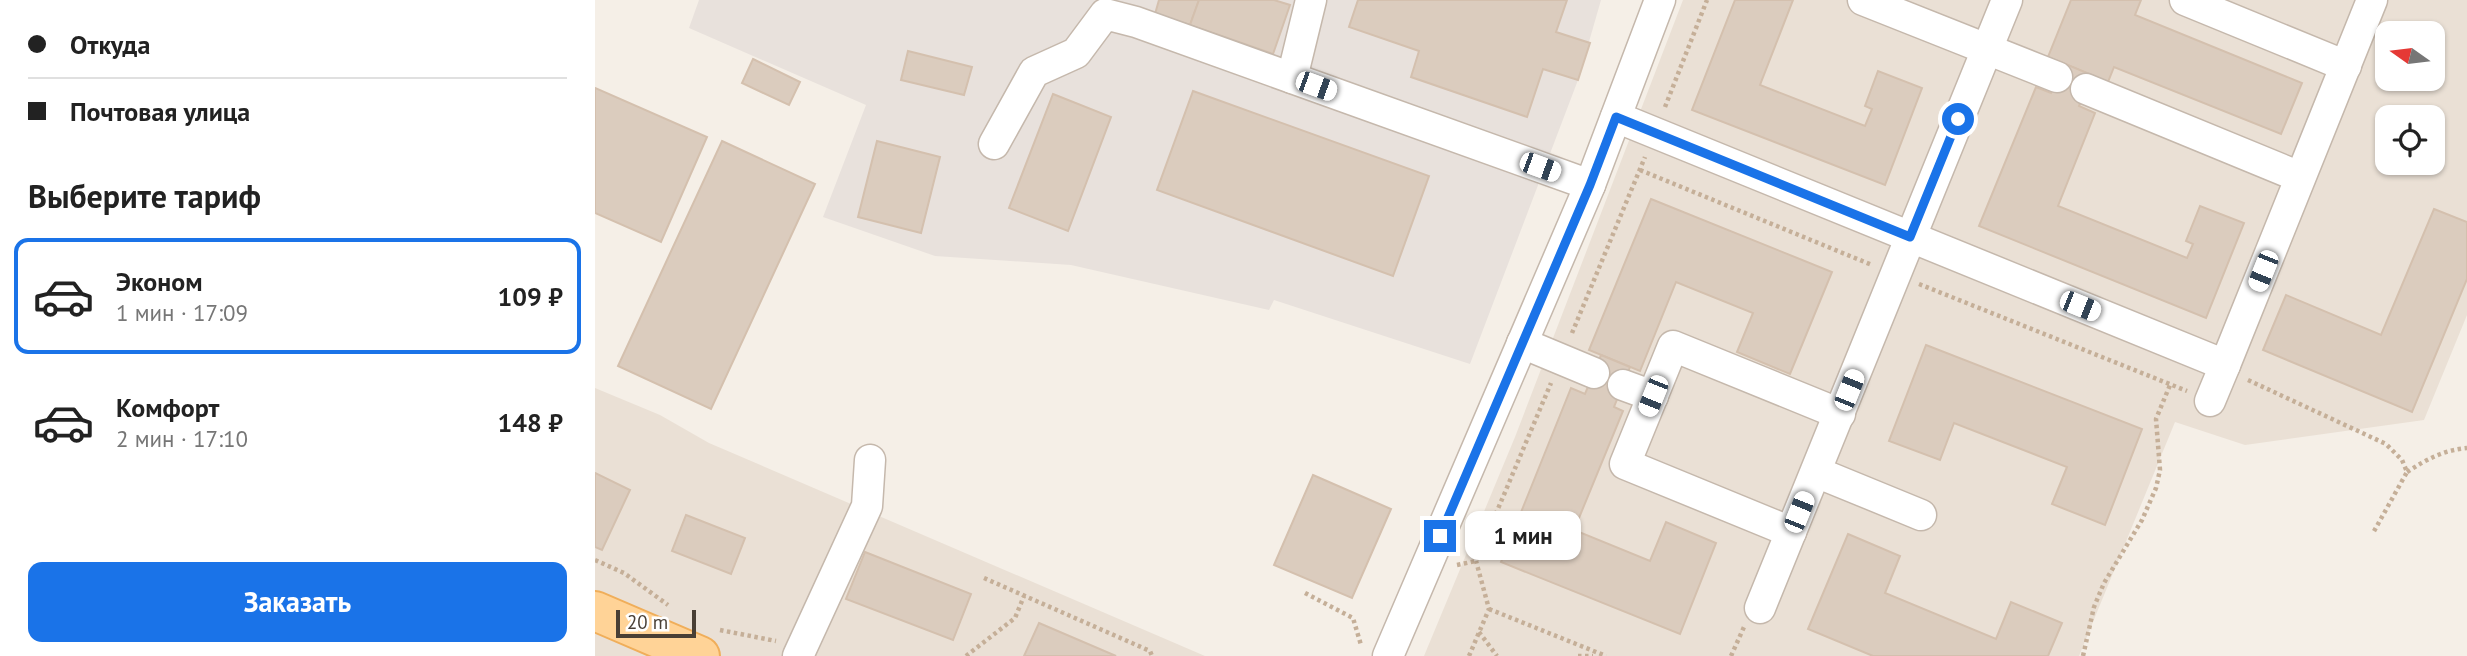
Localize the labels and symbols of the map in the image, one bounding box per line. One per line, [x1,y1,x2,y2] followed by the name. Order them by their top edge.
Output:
[2375,21,2445,91] north arrow
[1293,69,1340,103] car
[1942,103,1974,135] route start
[1517,150,1564,184] car
[2246,248,2281,294] car
[2057,288,2104,324] car
[1832,367,1867,413] car
[1636,373,1671,419] car
[1782,489,1817,535] car
[1465,512,1580,560] callout: 1 мин
[1424,520,1456,552] route end
[616,607,697,639] scale bar

